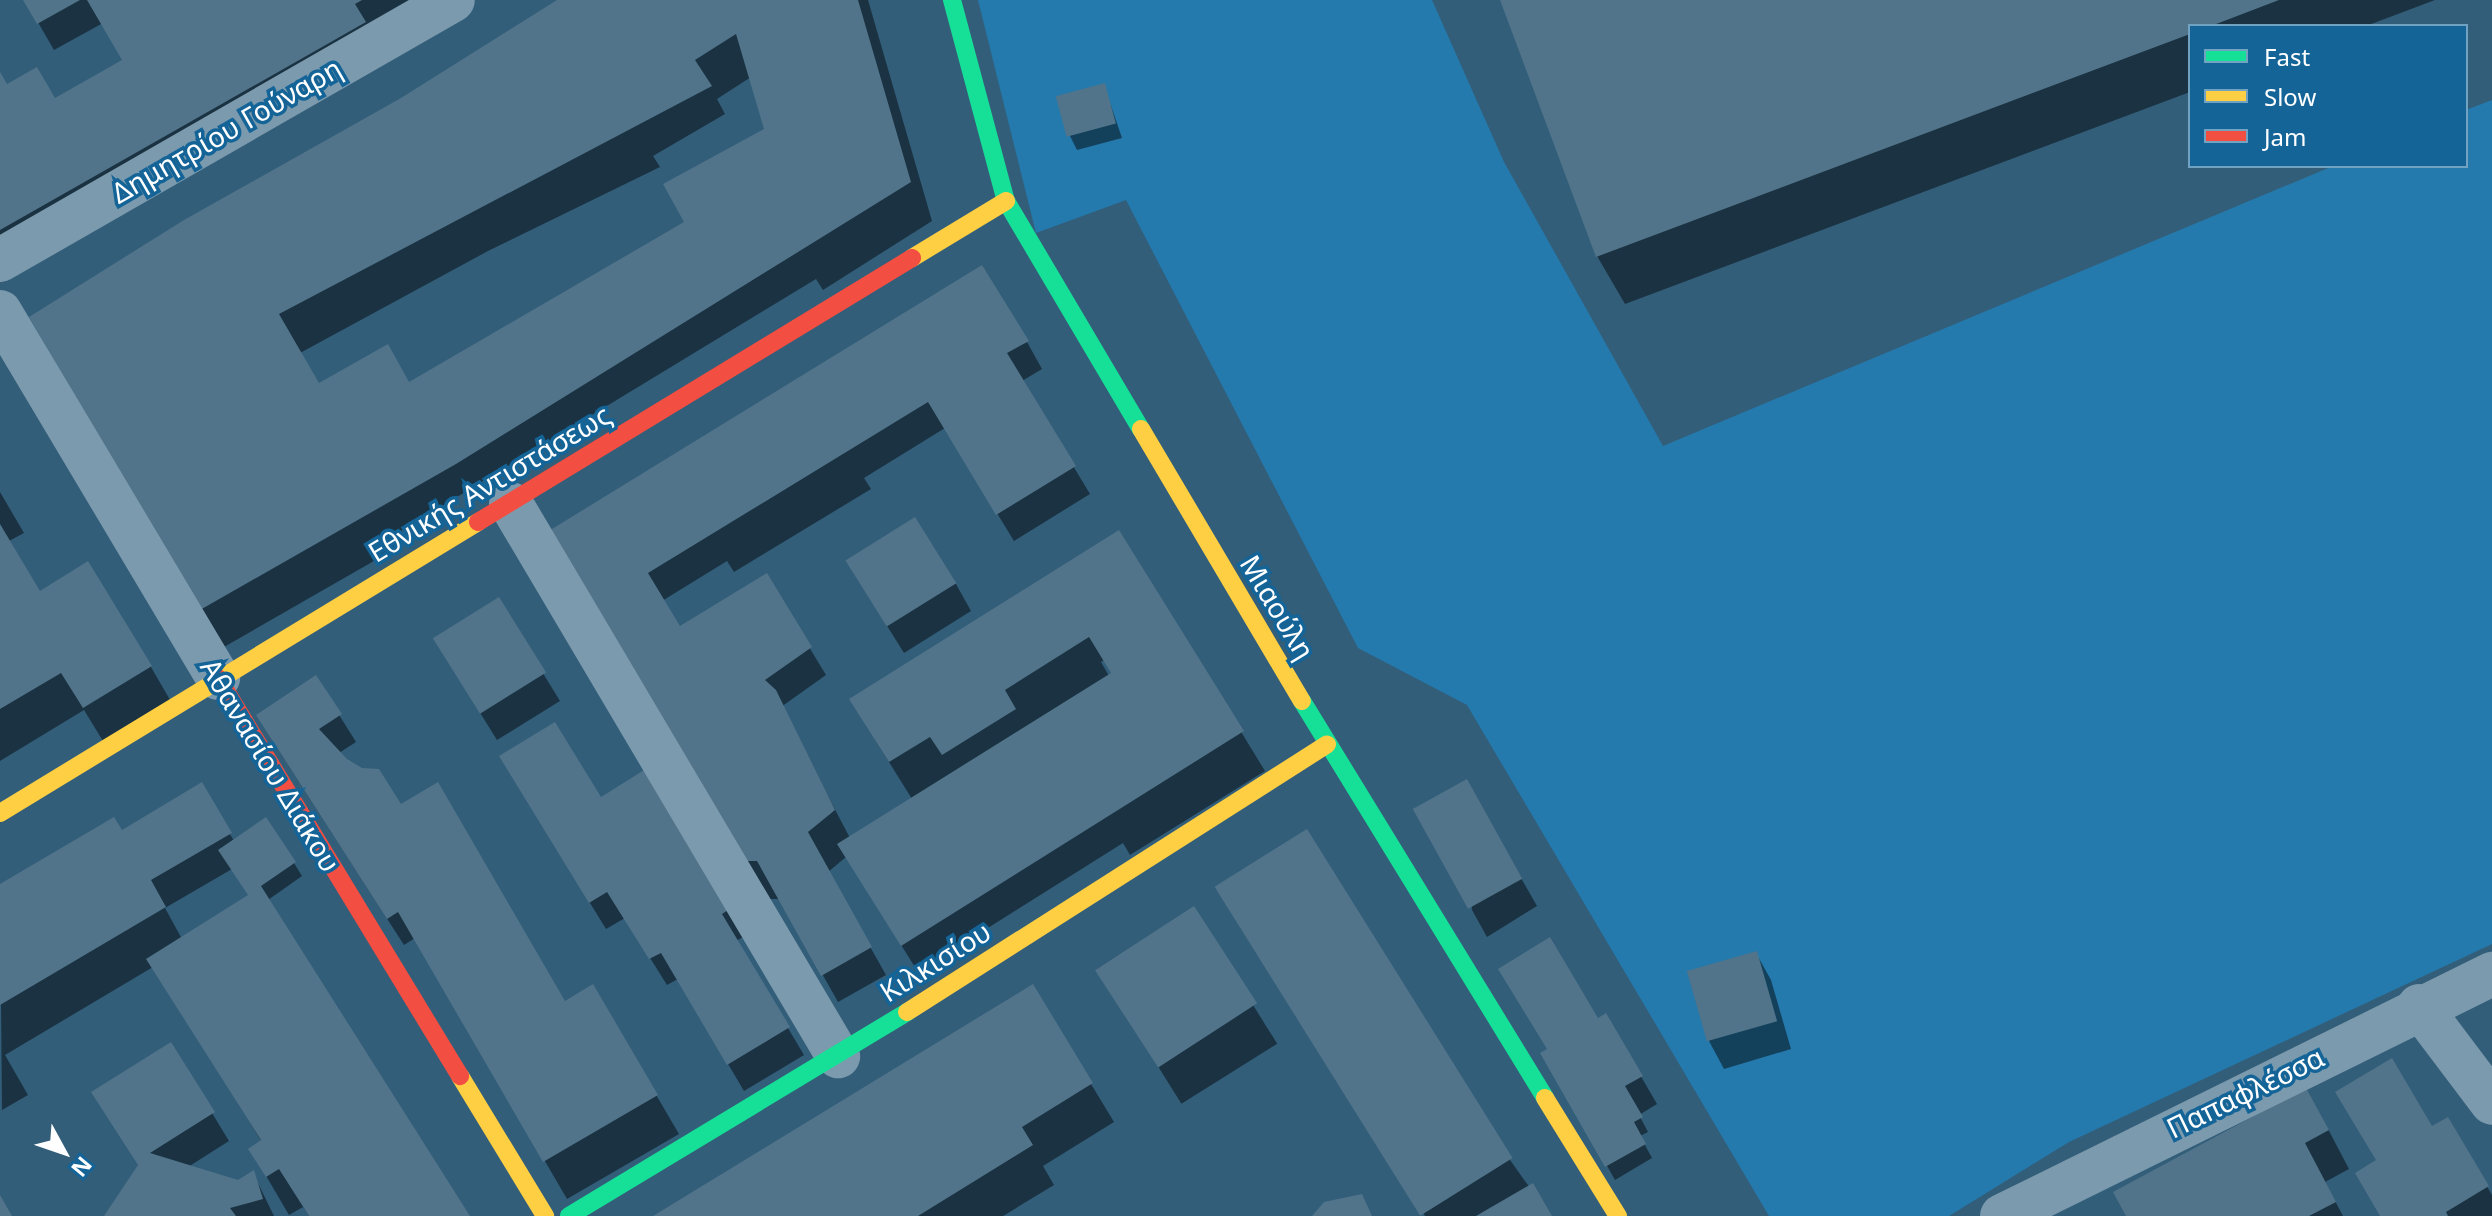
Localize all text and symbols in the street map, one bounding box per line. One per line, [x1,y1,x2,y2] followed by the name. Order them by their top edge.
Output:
[2188,24,2468,168] legend
[2264,40,2310,73] text: Fast
[105,50,347,210] street label: Δημητρίου Γούναρη
[2264,80,2316,113] text: Slow
[2264,120,2306,153] text: Jam
[362,397,616,569] street label: Εθνικής Αντιστάσεως
[1234,549,1322,665] street label: Μιαούλη
[194,652,348,878] street label: Αθανασίου Διάκου
[873,914,997,1008] street label: Κιλκισίου
[2161,1039,2329,1145] street label: Παπαφλέσσα
[24,1112,104,1192] north arrow
[65,1151,100,1184] text: N

